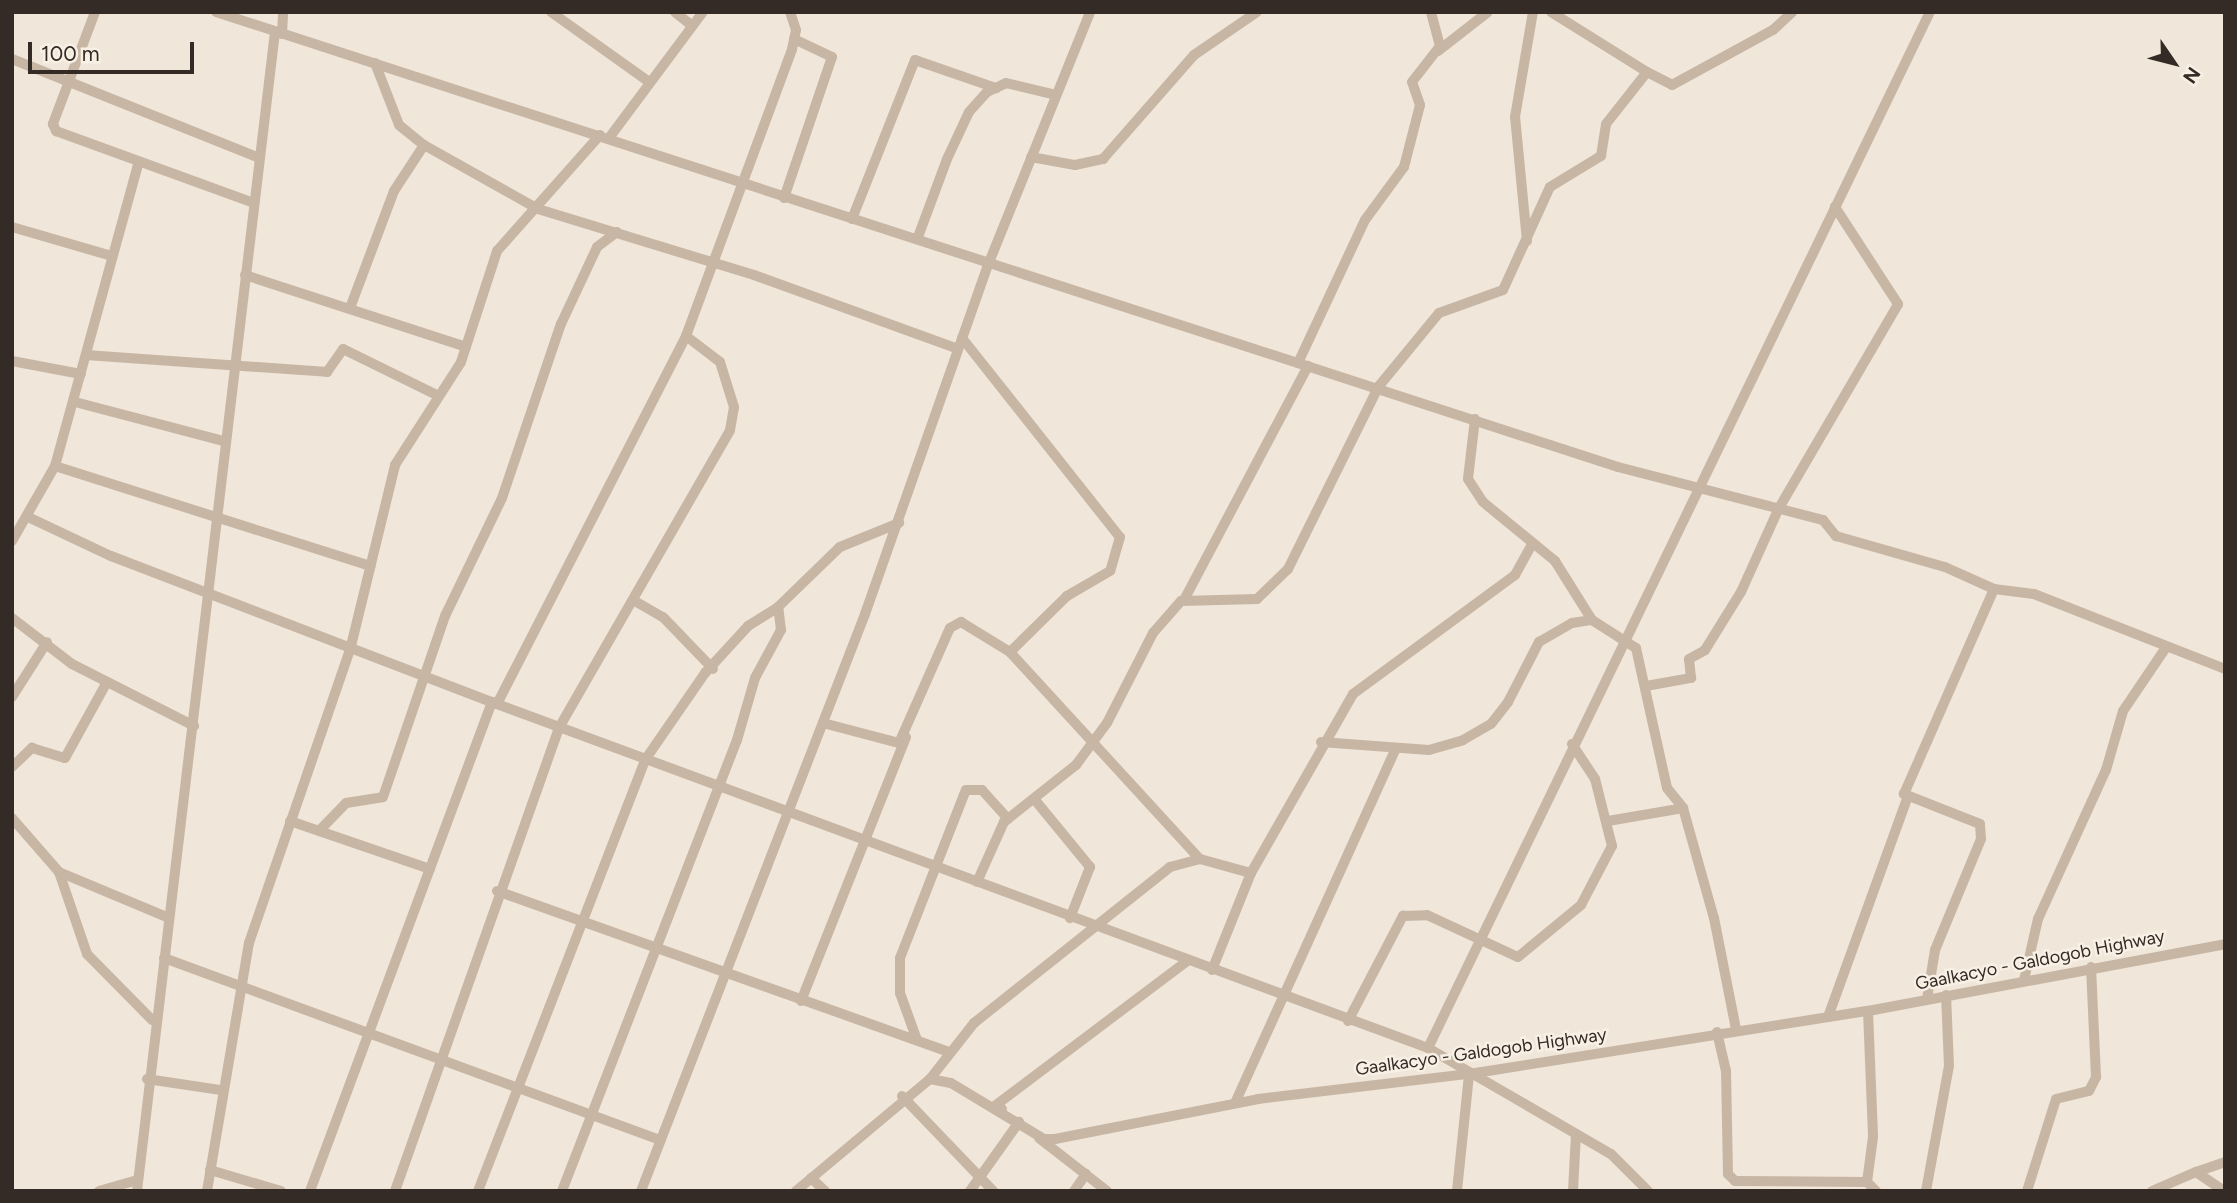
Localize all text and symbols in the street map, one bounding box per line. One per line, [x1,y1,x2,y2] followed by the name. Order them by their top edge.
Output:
[32,28,198,72] scale bar
[2139,28,2209,98] north arrow
[41,41,100,66] text: 100 m
[2178,63,2205,88] text: N
[1913,925,2167,995] street label: Gaalkacyo - Galdogob Highway
[1354,1024,1608,1080] street label: Gaalkacyo - Galdogob Highway

